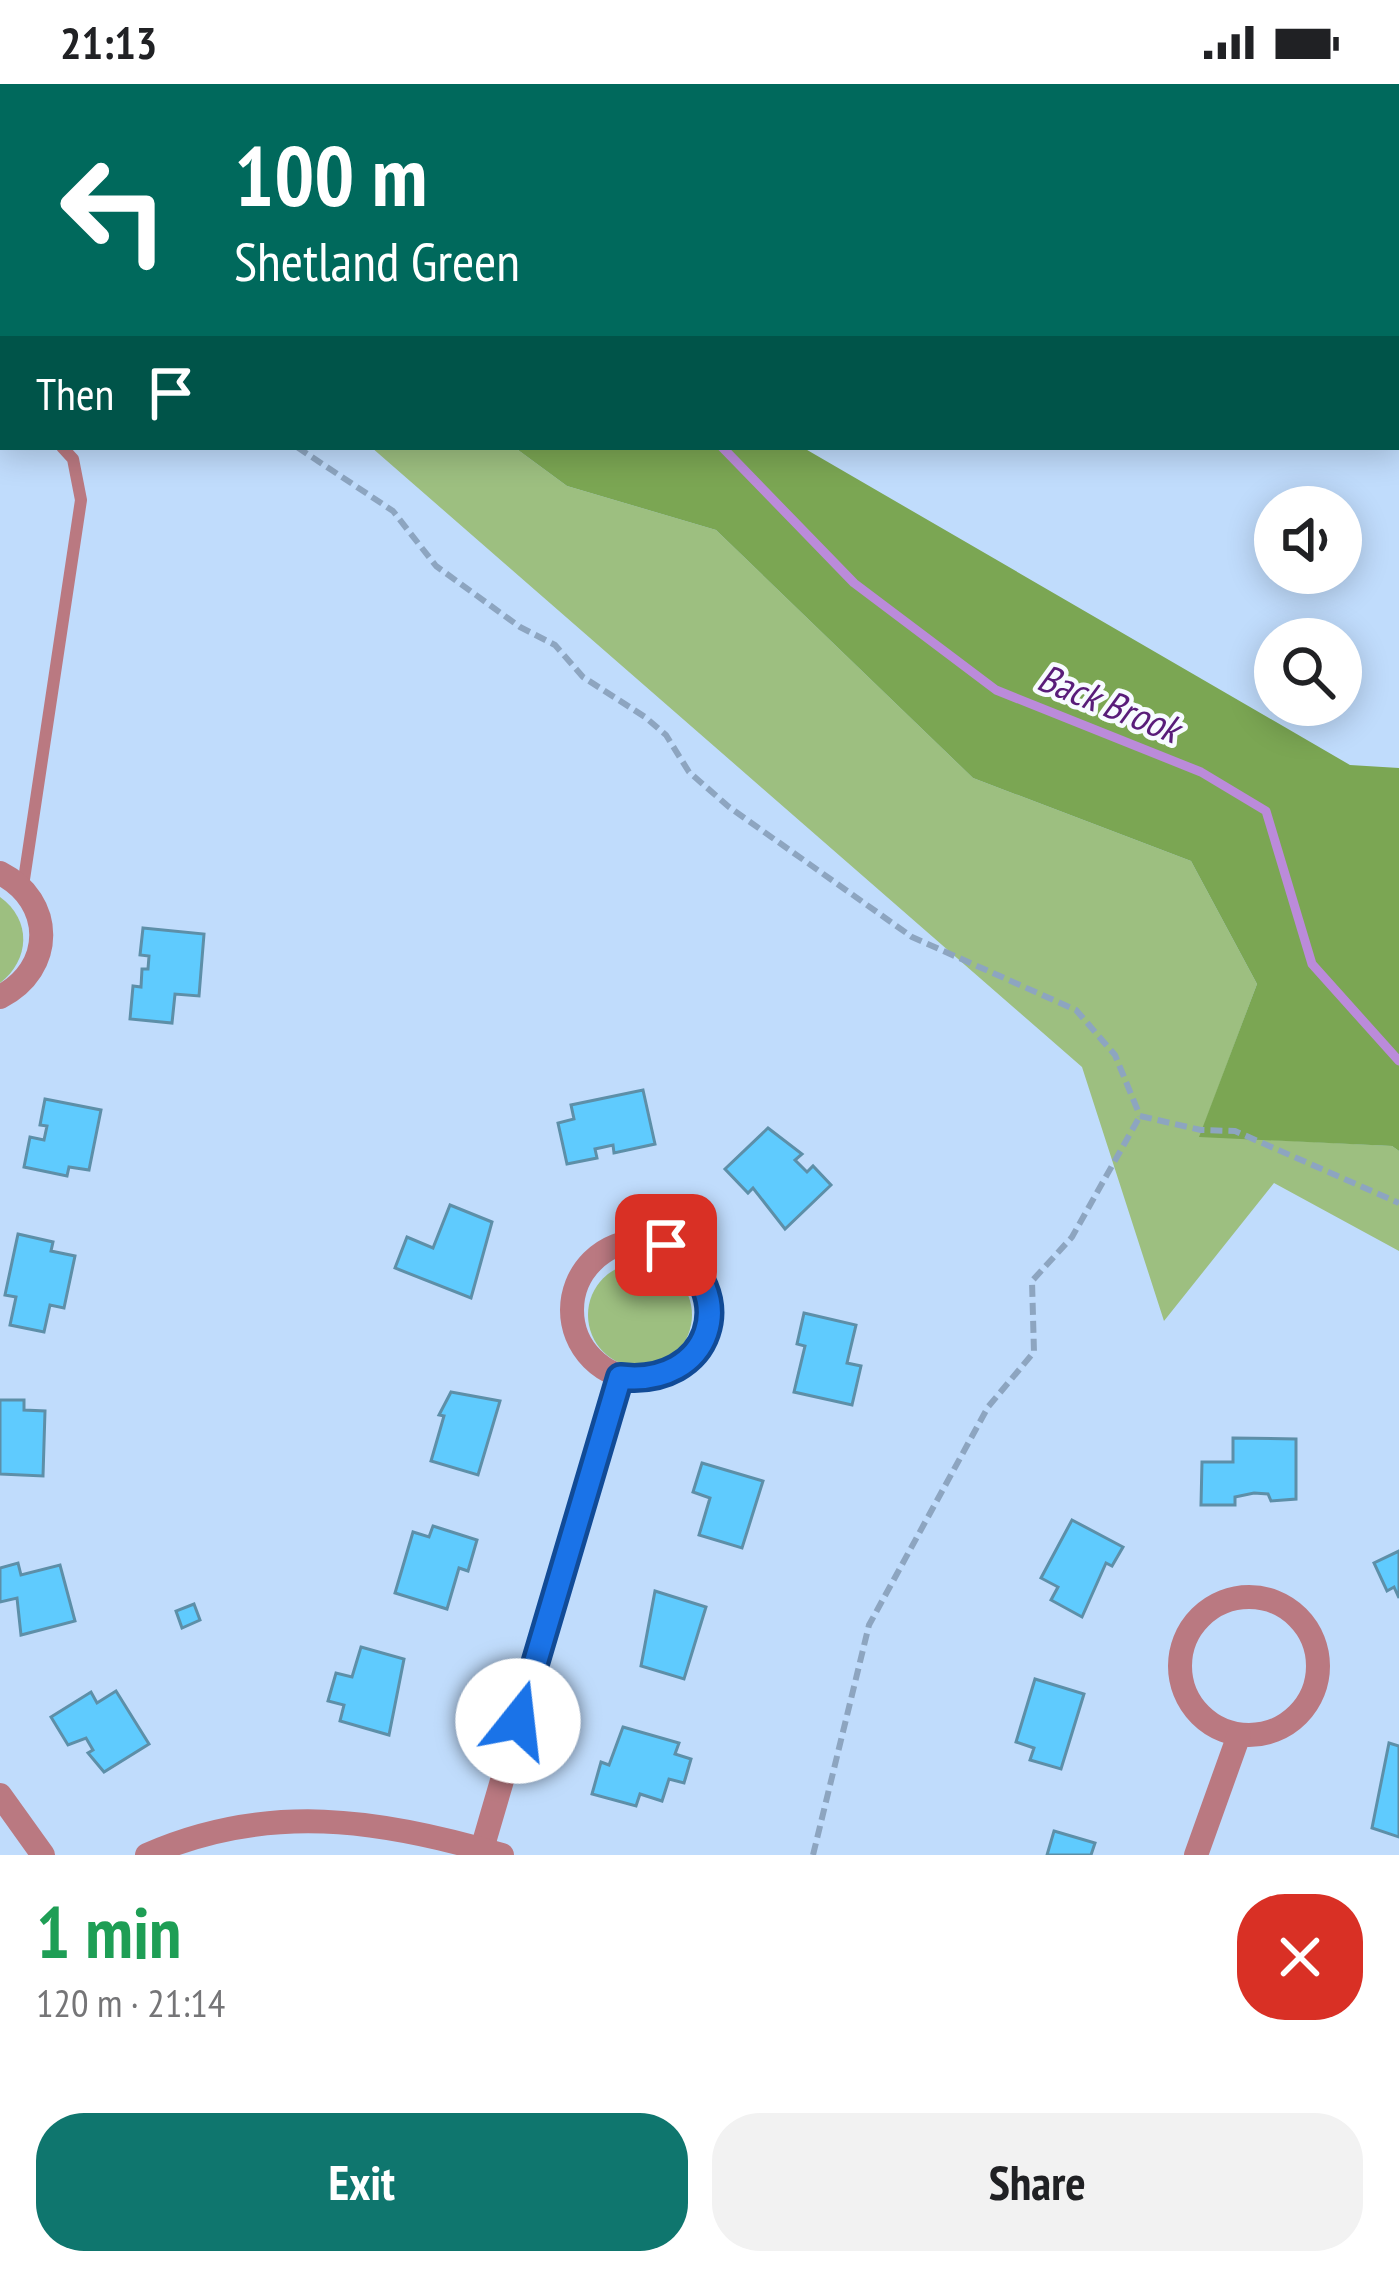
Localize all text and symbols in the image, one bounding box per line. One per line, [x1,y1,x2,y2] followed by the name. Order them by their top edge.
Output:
[60,13,157,71] text: 21:13
[234,120,427,229] text: 100 m
[36,132,192,288] icon: left
[234,226,520,296] text: Shetland Green
[138,360,204,426] icon: arrive
[36,364,114,422] text: Then
[1254,486,1362,726] map controls
[1254,486,1362,594] button: sound
[1254,618,1362,726] button: search
[1031,651,1192,756] water label: Back Brook
[615,1194,717,1296] pin
[633,1212,699,1278] icon: arrive
[455,1658,581,1784] position arrow
[36,1885,181,1978] text: 1 min
[1237,1894,1363,2020] button: close
[36,1977,225,2028] text: 120 m · 21:14
[36,2113,688,2251] button: Exit
[712,2113,1363,2251] button: Share

